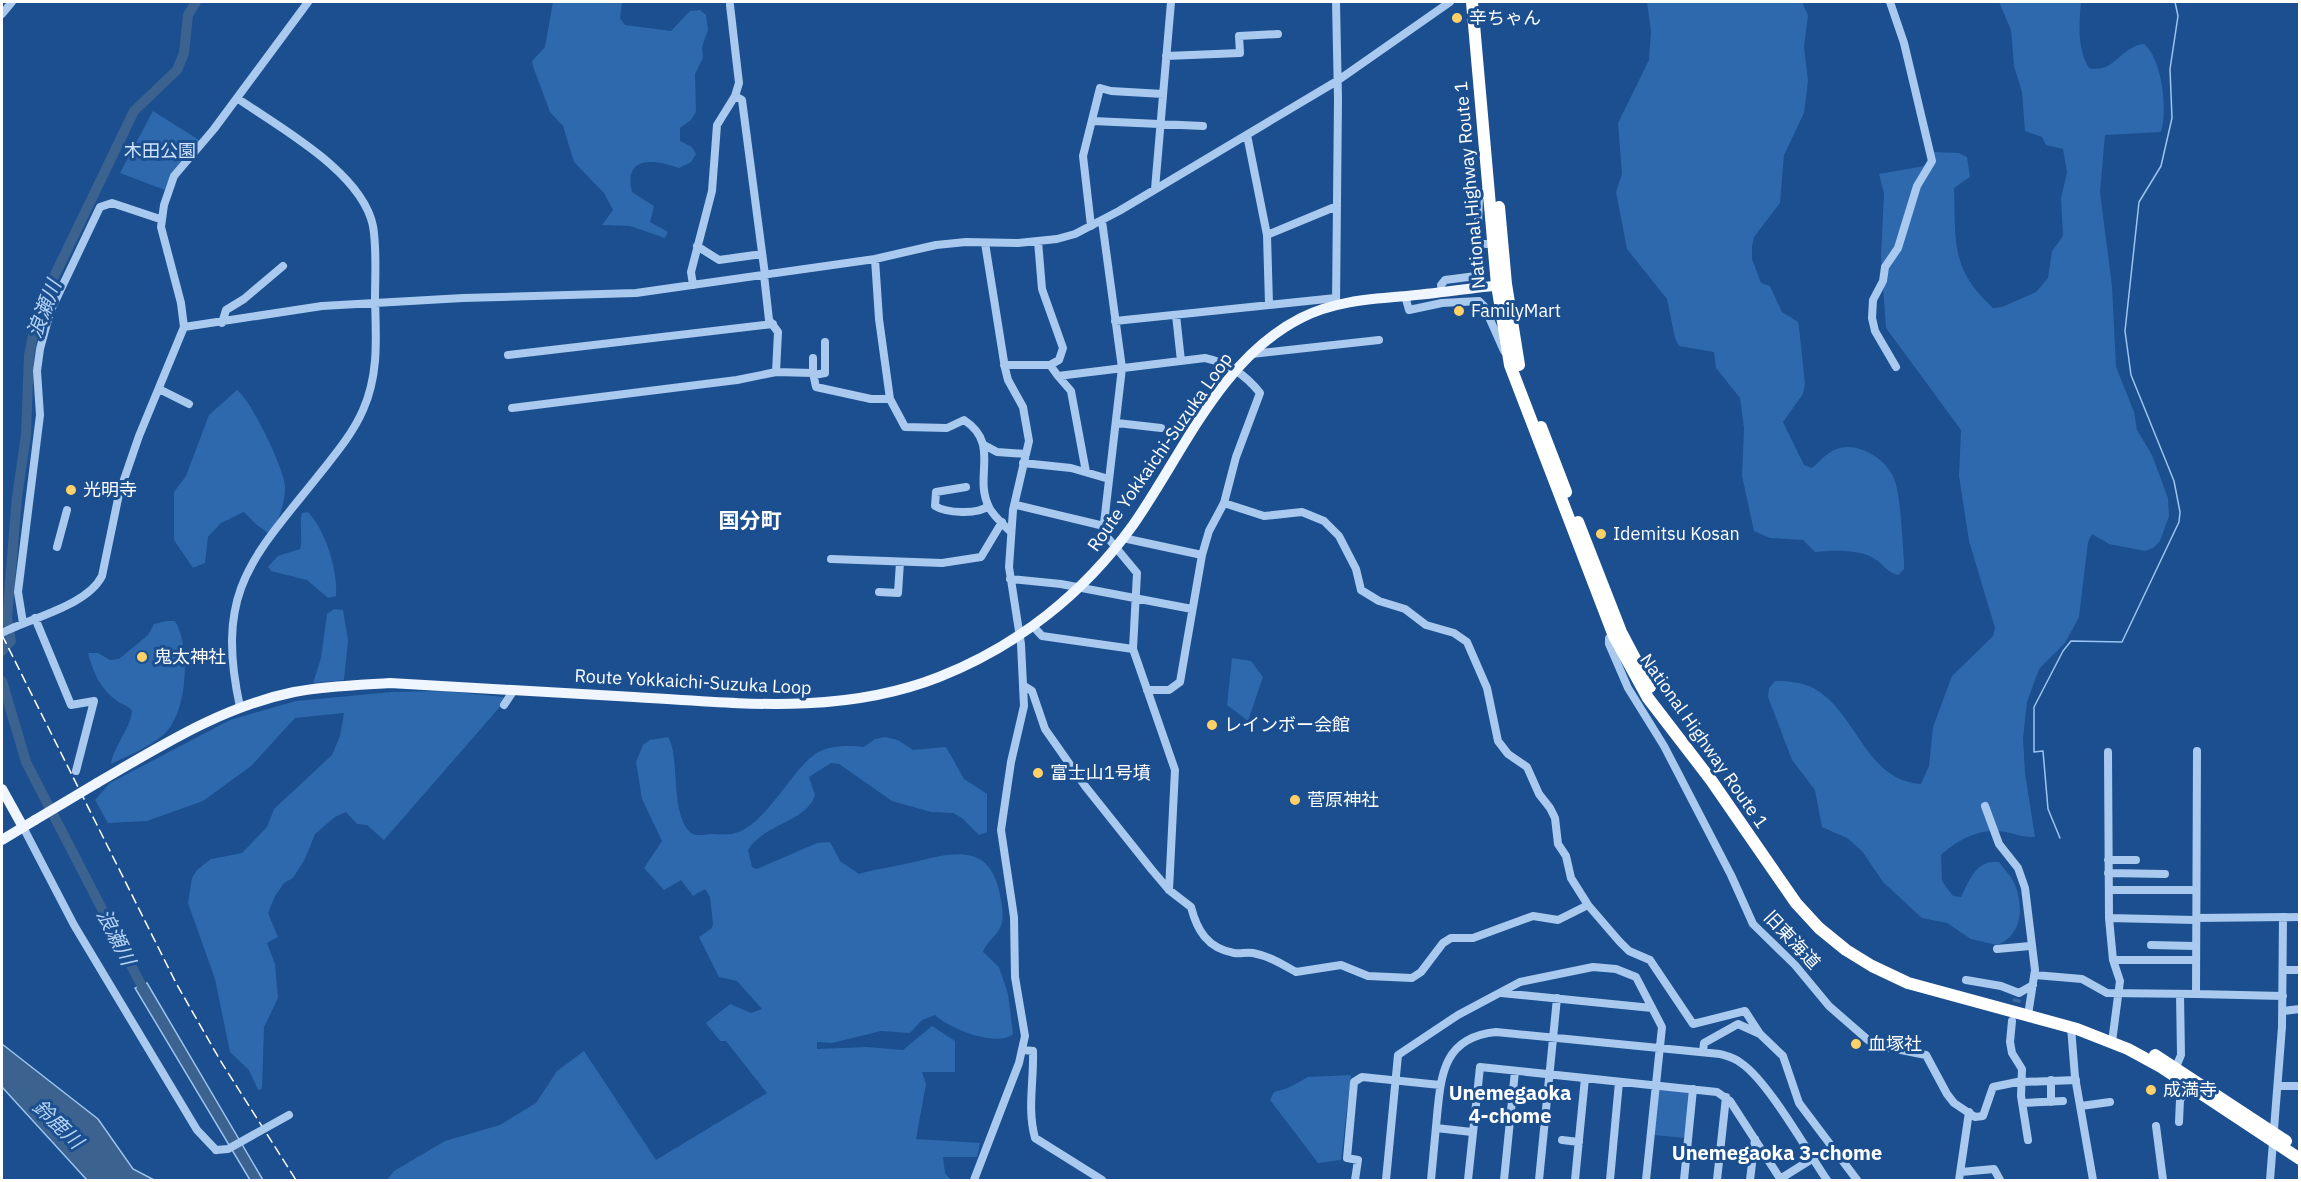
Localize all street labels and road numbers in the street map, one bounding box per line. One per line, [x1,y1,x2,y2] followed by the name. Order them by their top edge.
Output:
[1449,80,1490,290] street label: National Highway Route 1
[1082,348,1237,556] street label: Route Yokkaichi-Suzuka Loop
[1635,649,1774,833] street label: National Highway Route 1
[574,664,812,699] street label: Route Yokkaichi-Suzuka Loop
[1759,905,1825,974] street label: 旧東海道

